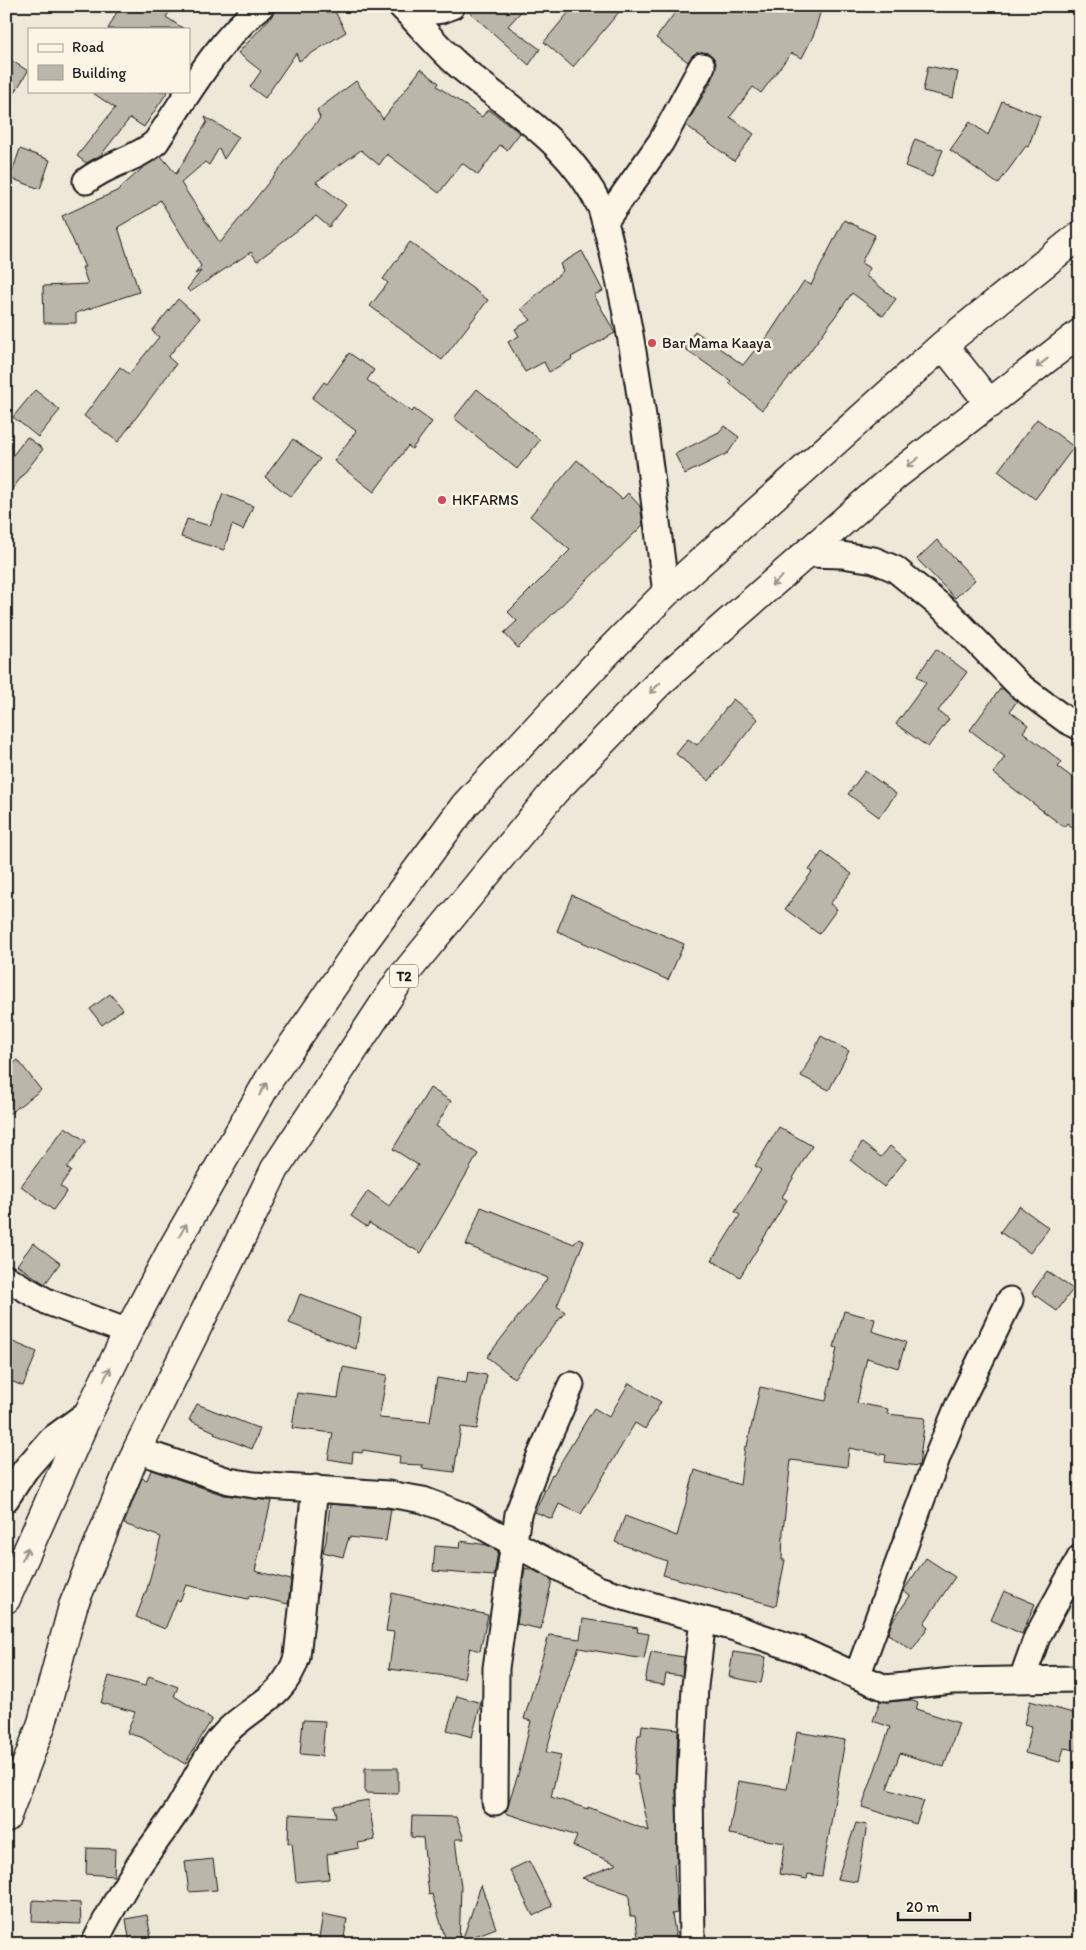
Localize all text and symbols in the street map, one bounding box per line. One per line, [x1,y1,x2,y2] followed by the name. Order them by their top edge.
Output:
[28,28,190,92] legend
[72,38,105,56] text: Road
[72,64,126,82] text: Building
[662,334,771,352] place label: Bar Mama Kaaya
[646,337,658,349] marker: Bar Mama Kaaya
[1035,358,1048,369] one-way arrow
[907,457,920,468] one-way arrow
[452,491,519,509] place label: HKFARMS
[436,494,448,506] marker: HKFARMS
[771,575,784,586] one-way arrow
[649,681,661,694] one-way arrow
[390,964,418,988] road number: T2
[259,1083,269,1097] one-way arrow
[178,1224,188,1238] one-way arrow
[103,1367,112,1382] one-way arrow
[21,1547,31,1562] one-way arrow
[898,1890,971,1922] scale bar
[906,1898,940,1916] text: 20 m

